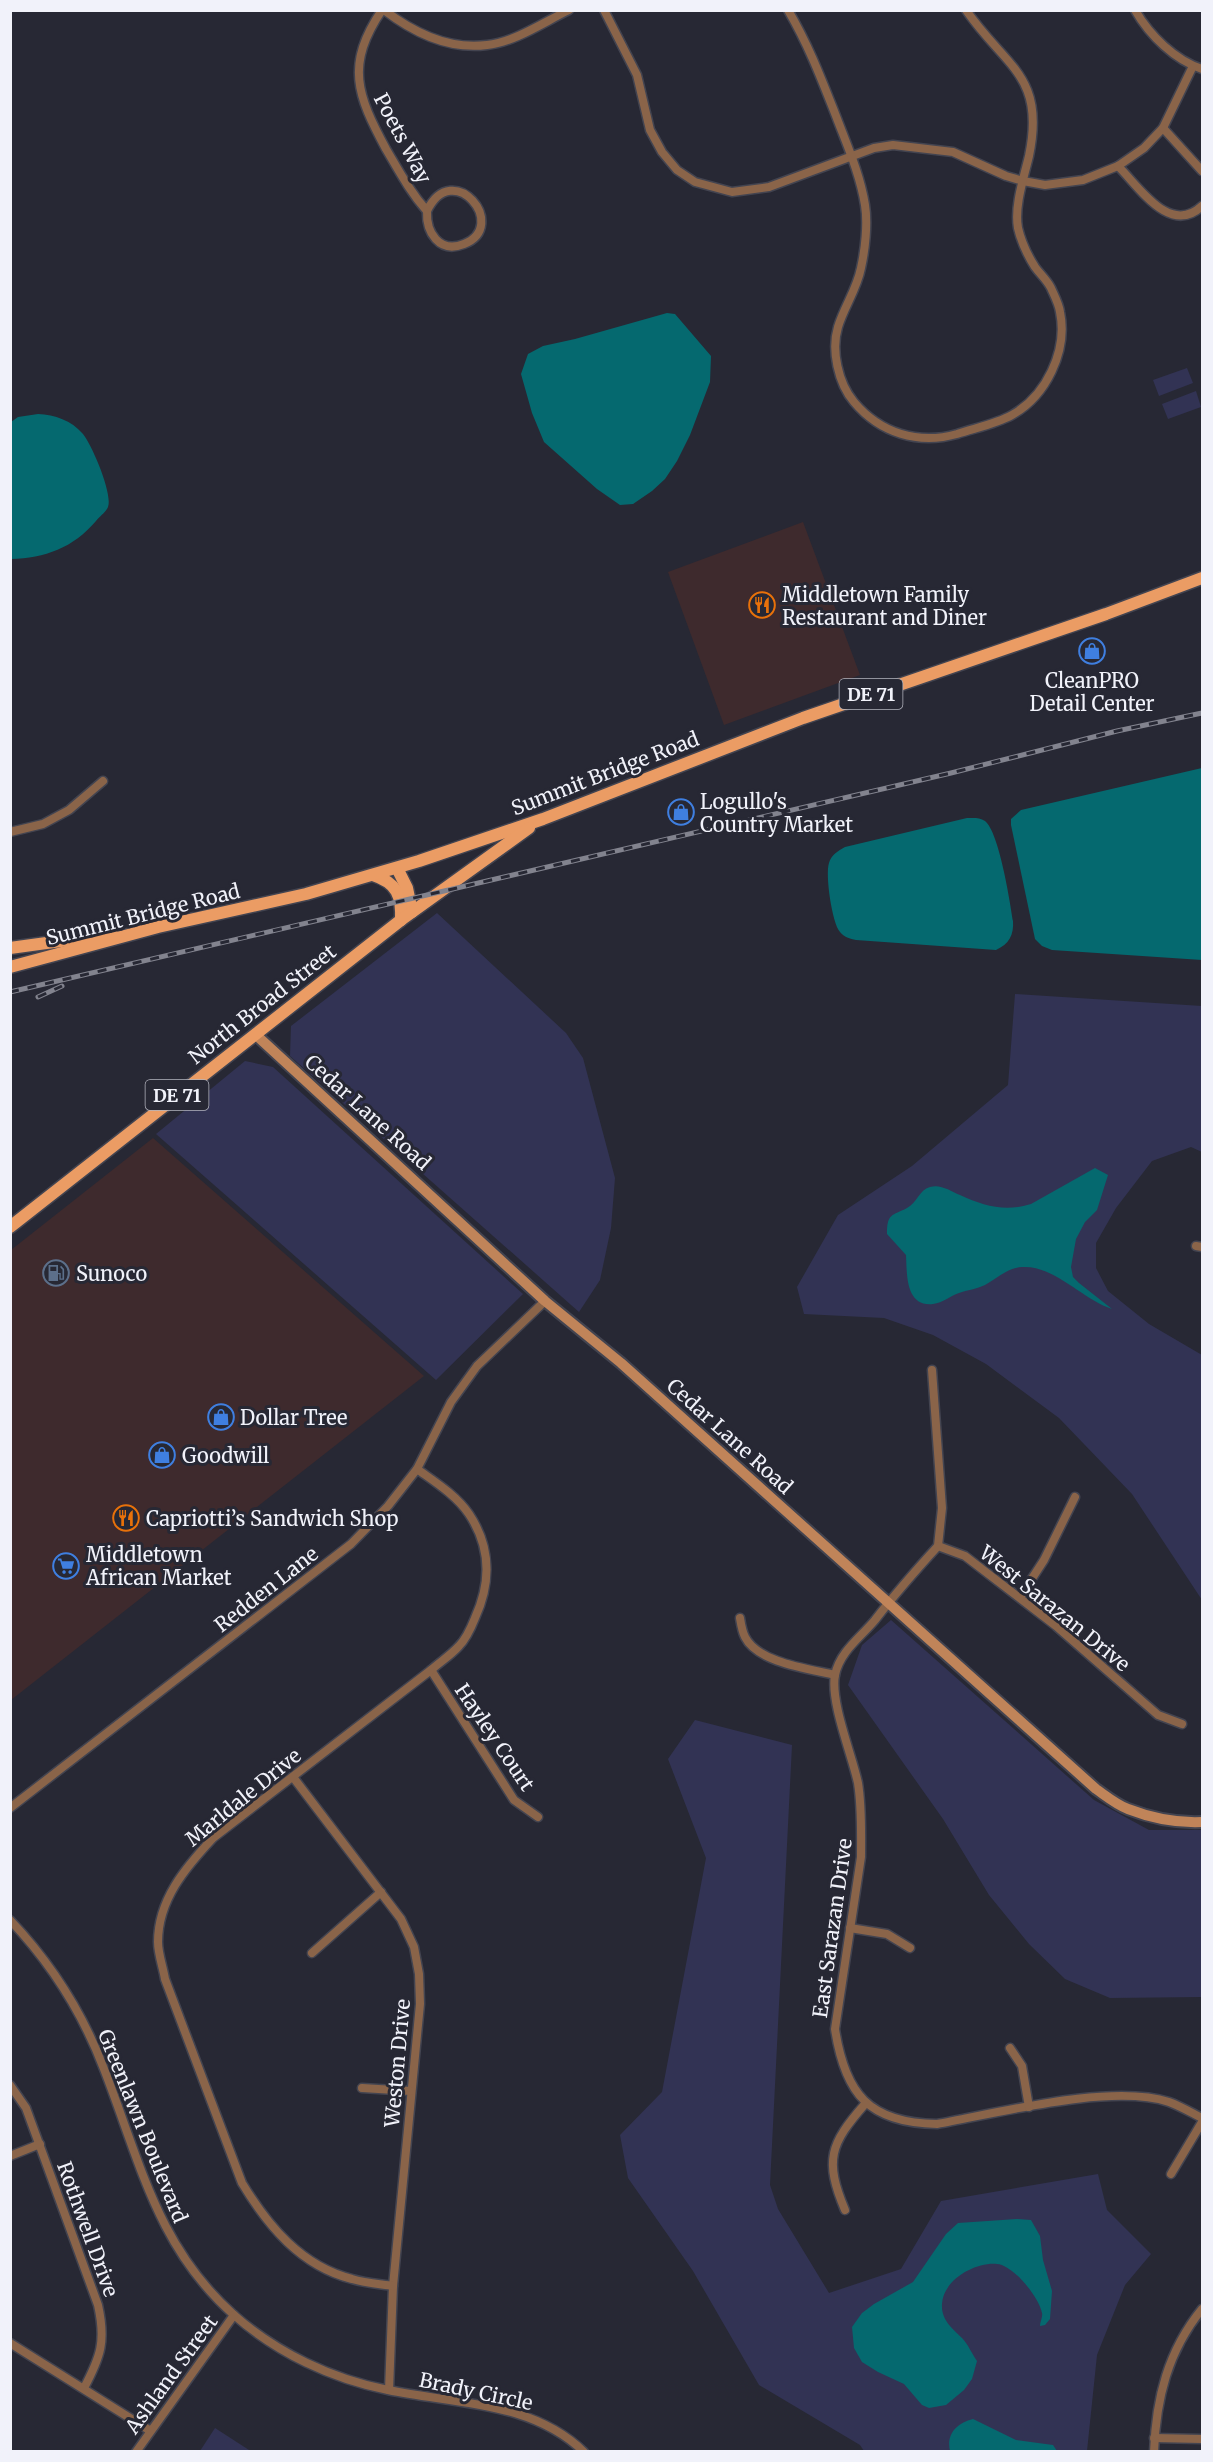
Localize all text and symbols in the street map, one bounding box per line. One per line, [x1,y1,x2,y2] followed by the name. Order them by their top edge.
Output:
[369,89,437,188] street label: Poets Way
[782,582,987,630] place label: Middletown Family Restaurant and Diner
[747,590,777,620] restaurant icon: Middletown Family Restaurant and Diner
[1077,636,1107,666] shop icon: CleanPRO Detail Center
[1029,668,1155,716] place label: CleanPRO Detail Center
[840,679,902,709] road number: DE 71
[508,726,702,820] street label: Summit Bridge Road
[700,789,853,837] place label: Logullo's Country Market
[666,797,696,827] shop icon: Logullo's Country Market
[43,878,243,950] street label: Summit Bridge Road
[183,939,341,1069] street label: North Broad Street
[300,1049,436,1175] street label: Cedar Lane Road
[146,1080,208,1110] road number: DE 71
[41,1258,71,1288] fuel station icon: Sunoco
[76,1261,147,1286] place label: Sunoco
[662,1373,798,1499] street label: Cedar Lane Road
[206,1402,236,1432] shop icon: Dollar Tree
[240,1405,347,1430] place label: Dollar Tree
[147,1440,177,1470] shop icon: Goodwill
[182,1443,269,1468] place label: Goodwill
[111,1503,141,1533] restaurant icon: Capriotti’s Sandwich Shop
[146,1506,399,1531] place label: Capriotti’s Sandwich Shop
[974,1539,1135,1676] street label: West Sarazan Drive
[209,1541,323,1637] street label: Redden Lane
[85,1542,232,1590] place label: Middletown African Market
[51,1551,81,1581] supermarket icon: Middletown African Market
[450,1679,540,1796] street label: Hayley Court
[180,1743,306,1851] street label: Marldale Drive
[807,1837,857,2019] street label: East Sarazan Drive
[379,1998,415,2129] street label: Weston Drive
[93,2026,193,2226] street label: Greenlawn Boulevard
[52,2158,124,2300] street label: Rothwell Drive
[119,2309,223,2439] street label: Ashland Street
[417,2367,535,2415] street label: Brady Circle

